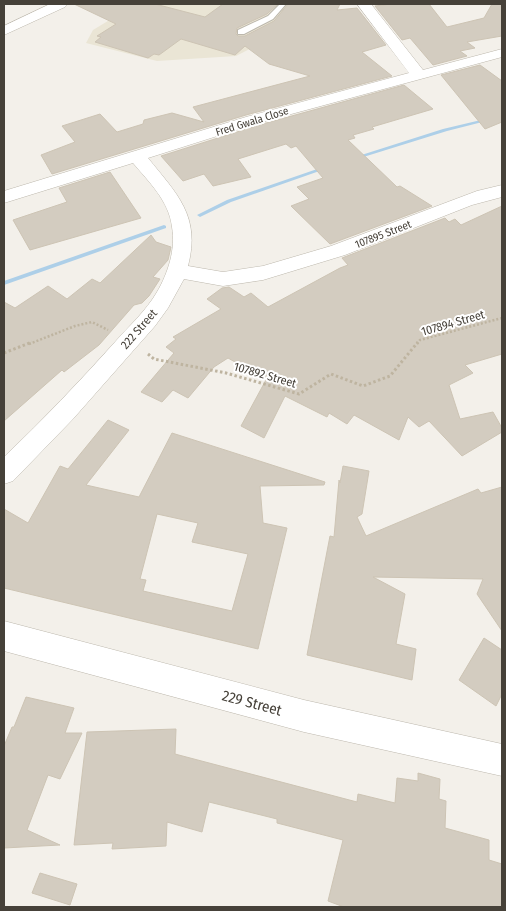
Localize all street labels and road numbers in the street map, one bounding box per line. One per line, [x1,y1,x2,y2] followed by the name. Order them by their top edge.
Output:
[214,104,290,139] street label: Fred Gwala Close
[353,218,414,251] street label: 107895 Street
[118,306,160,352] street label: 222 Street
[420,307,486,339] street label: 107894 Street
[232,359,298,391] street label: 107892 Street
[220,686,284,720] street label: 229 Street

